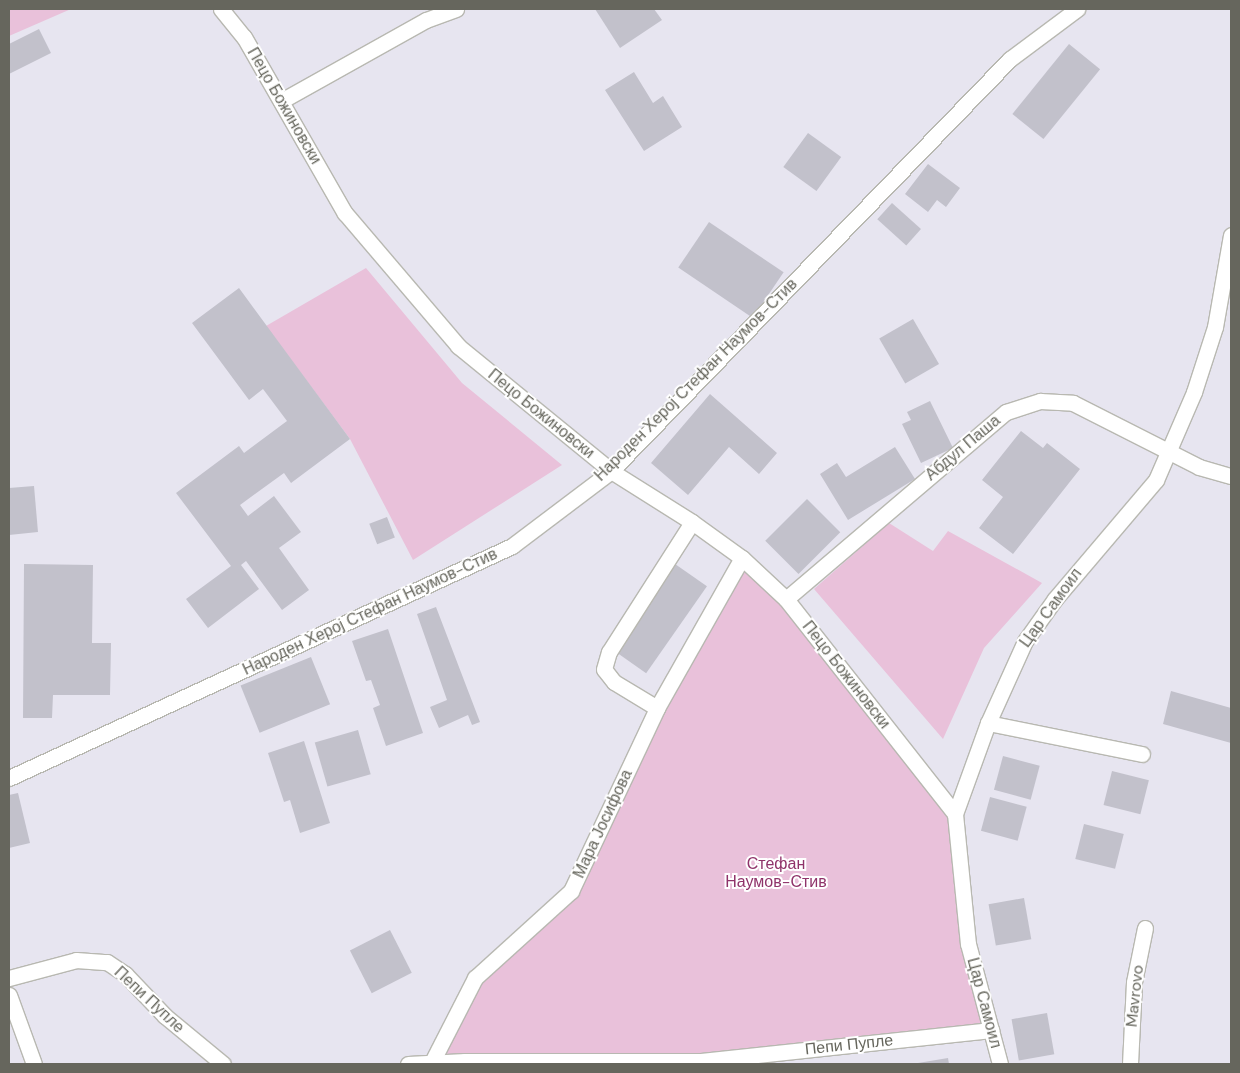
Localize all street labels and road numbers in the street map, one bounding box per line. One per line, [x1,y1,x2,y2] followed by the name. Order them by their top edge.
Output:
[243,44,325,168] street label: Пецо Божиновски
[591,275,801,485] street label: Народен Херој Стефан Наумов-Стив
[484,365,598,463] street label: Пецо Божиновски
[922,411,1004,485] street label: Абдул Паша
[240,544,500,680] street label: Народен Херој Стефан Наумов-Стив
[1016,565,1086,651] street label: Цар Самоил
[798,617,894,733] street label: Пецо Божиновски
[569,767,637,881] street label: Мара Јосифова
[963,956,1005,1050] street label: Цар Самоил
[110,963,188,1037] street label: Пепи Пупле
[1122,964,1148,1028] street label: Mavrovo
[804,1031,894,1059] street label: Пепи Пупле

